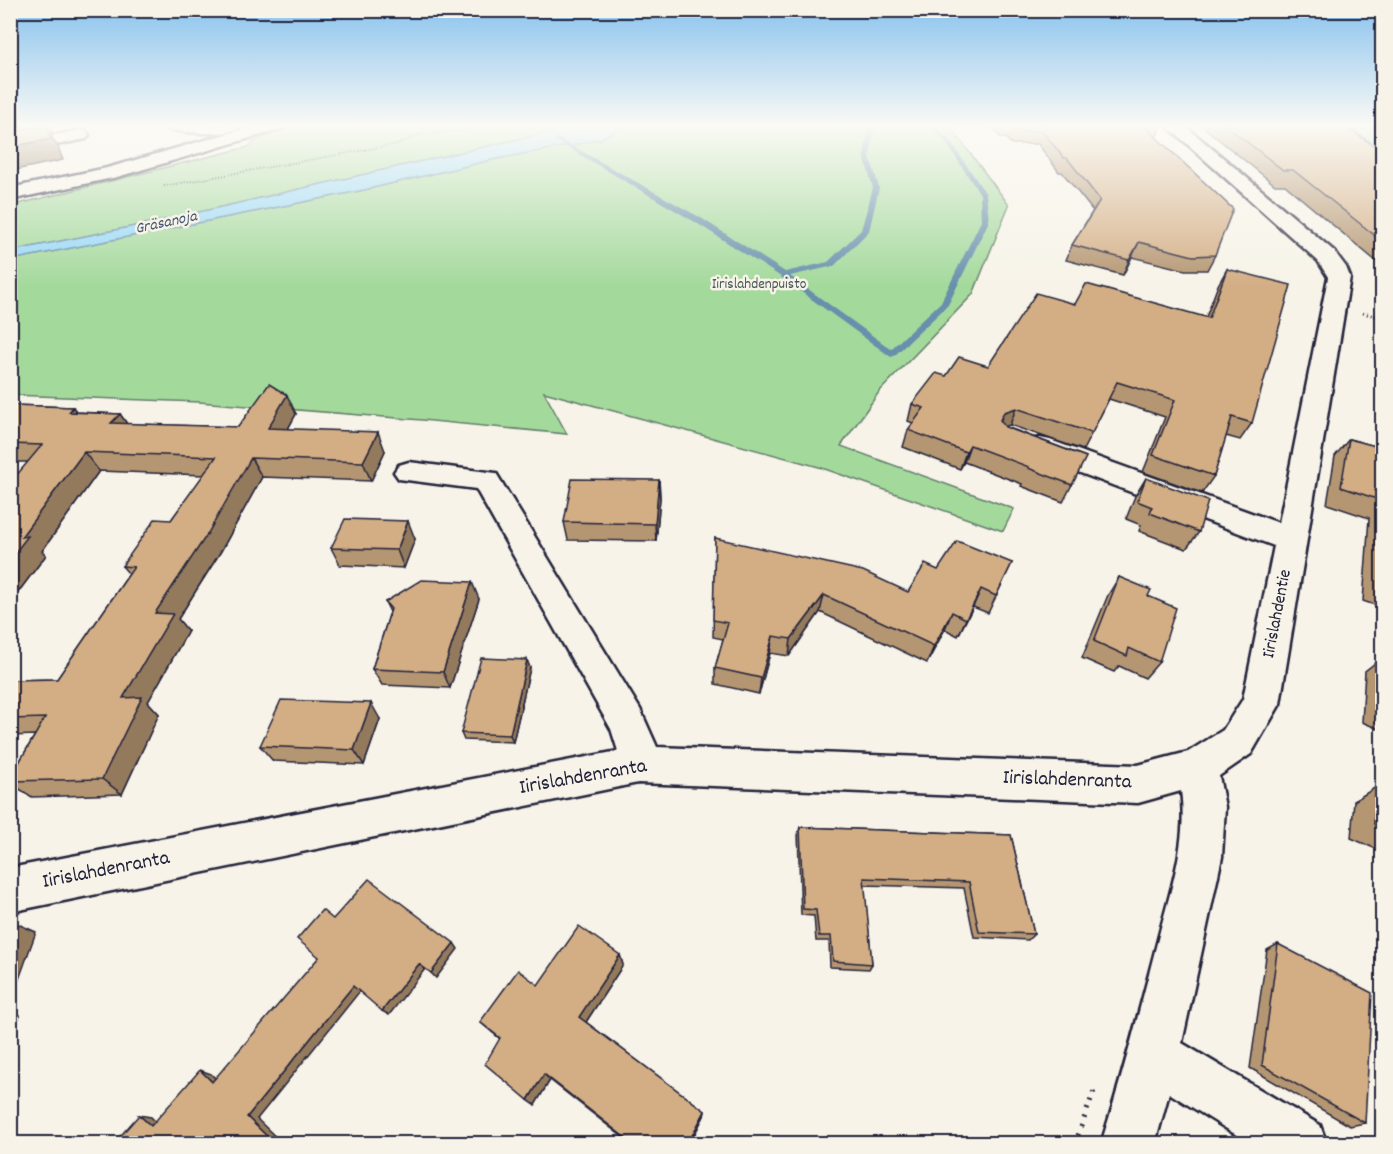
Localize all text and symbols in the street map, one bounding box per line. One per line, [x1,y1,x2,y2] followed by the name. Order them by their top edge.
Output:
[133,205,200,241] water label: Gräsanoja
[712,274,807,296] park label: Iirislahdenpuisto
[1257,567,1299,661] street label: Iirislahdentie
[517,752,650,804] street label: Iirislahdenranta
[1002,764,1133,798] street label: Iirislahdenranta
[40,844,173,898] street label: Iirislahdenranta

